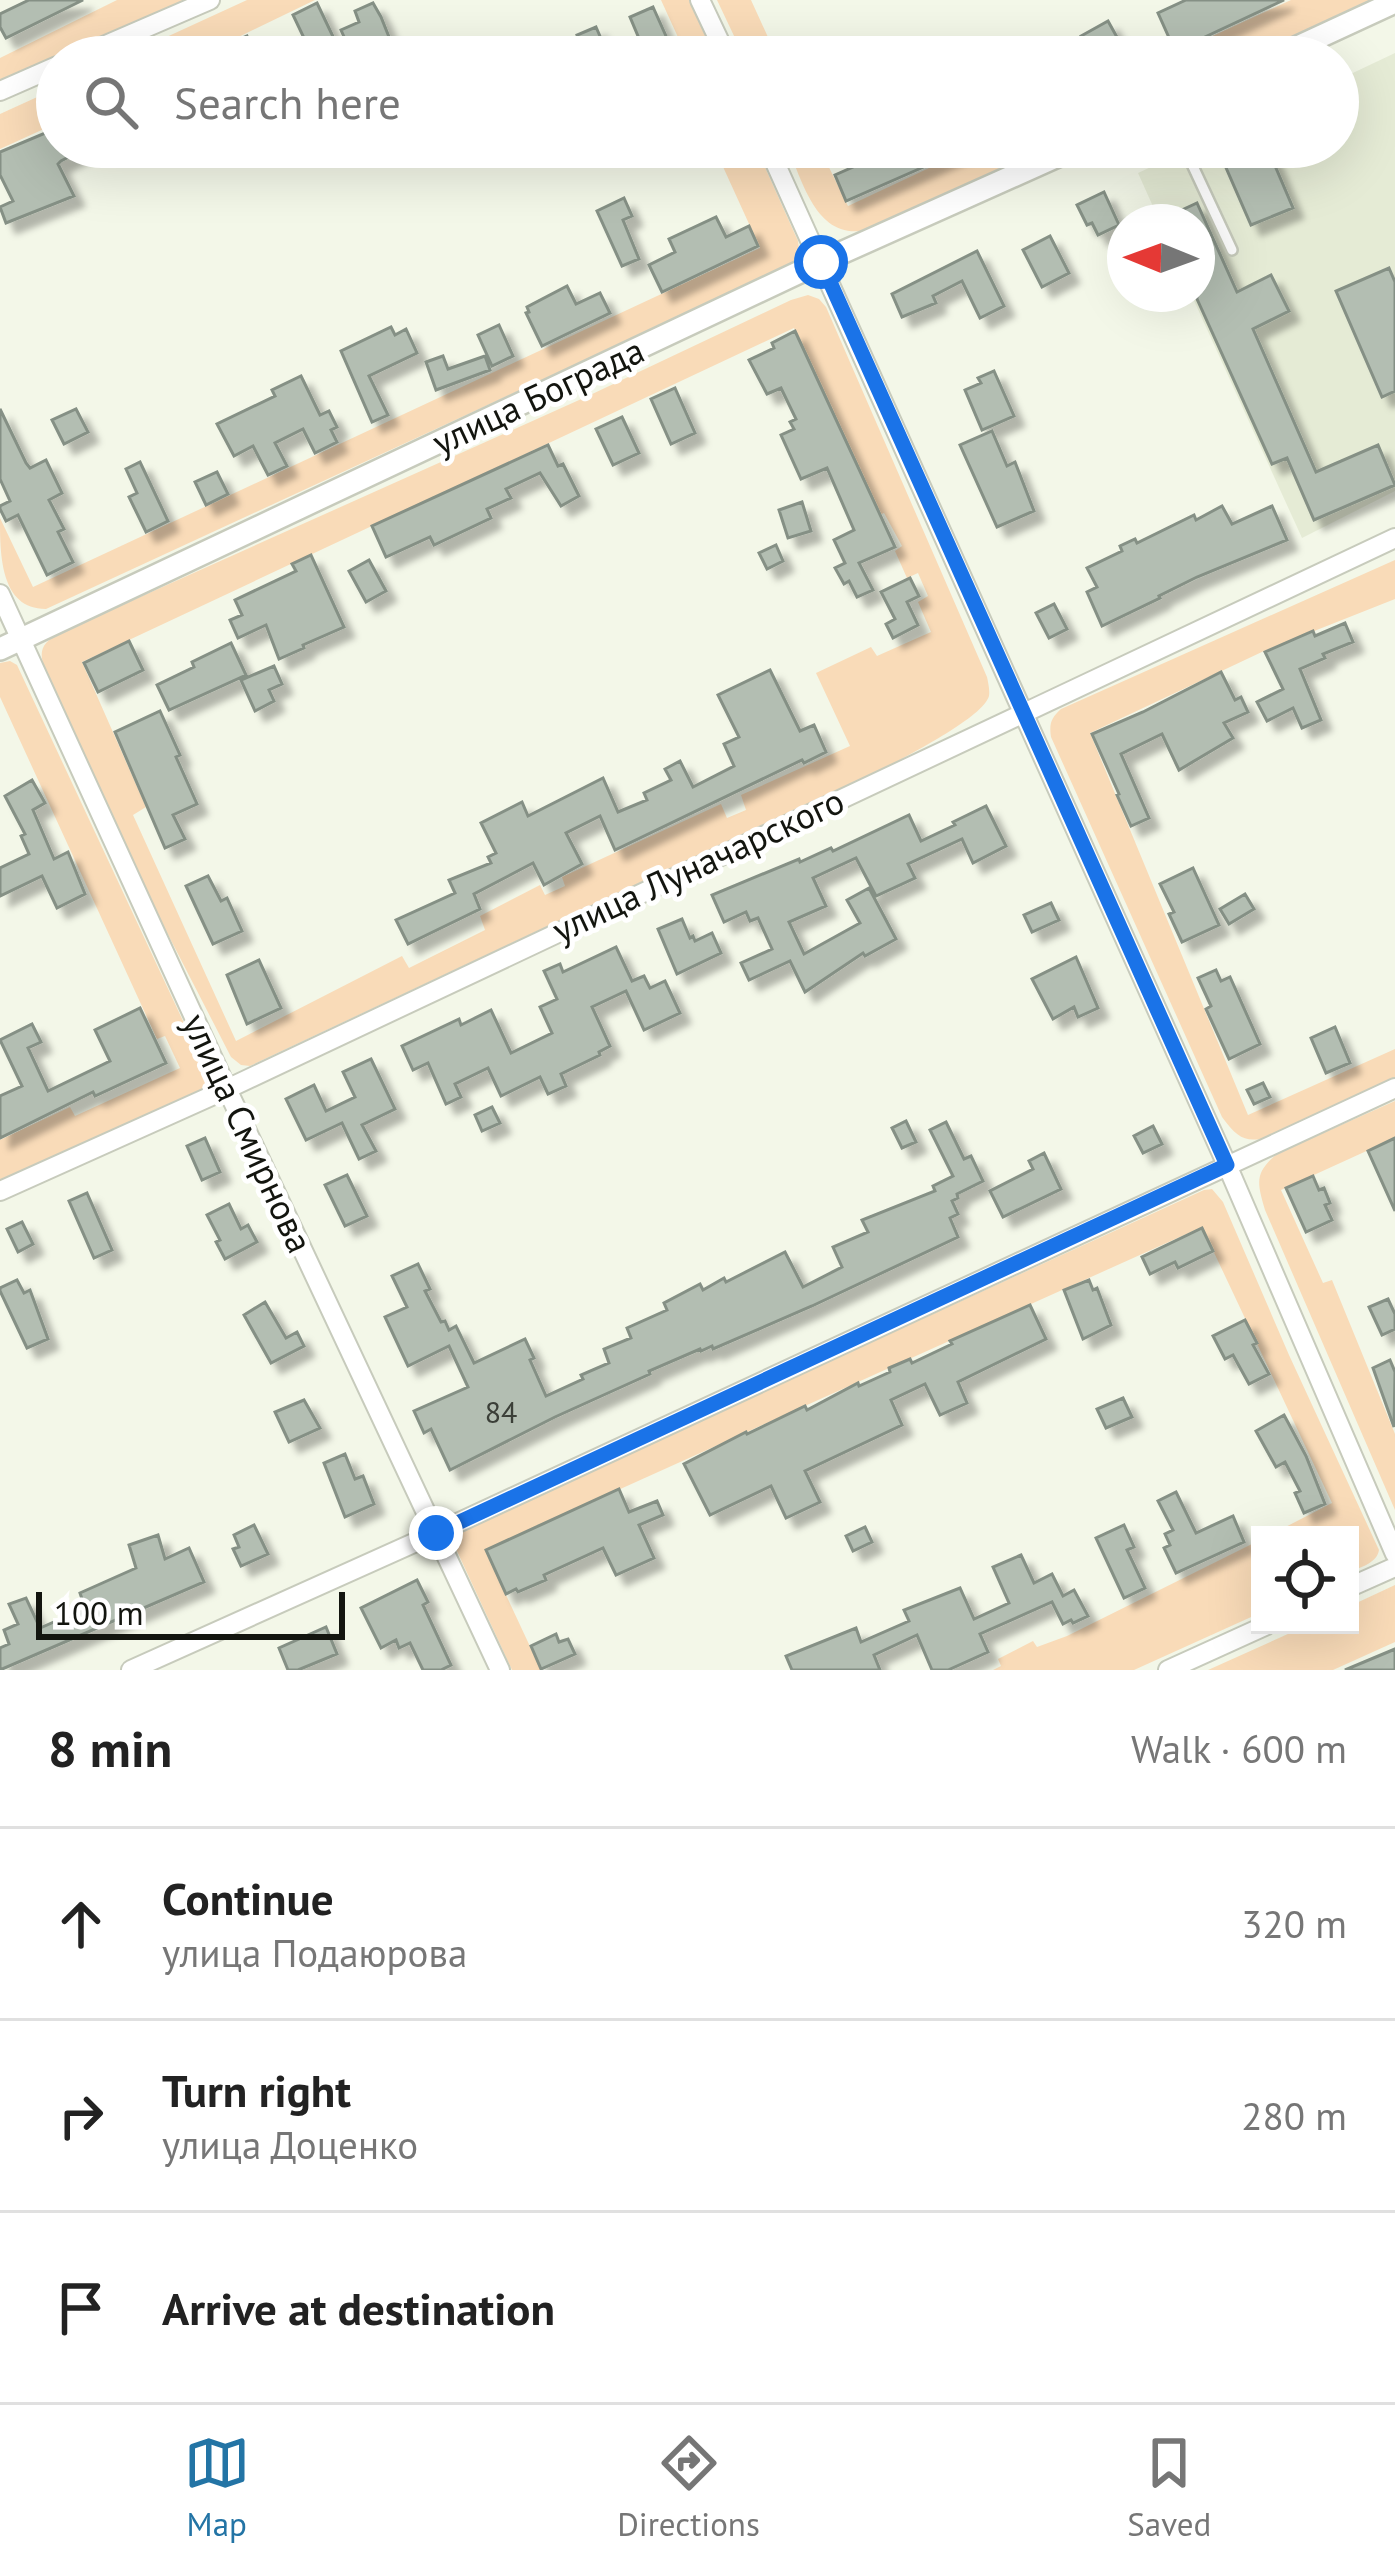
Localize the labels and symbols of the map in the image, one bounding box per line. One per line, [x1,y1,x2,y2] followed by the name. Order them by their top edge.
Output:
[1107,204,1215,312] north arrow
[794,235,848,289] route start
[424,326,651,465] street label: улица Бограда
[544,776,851,953] street label: улица Луначарского
[172,1006,324,1260] street label: улица Смирнова
[485,1392,517,1431] house number: 84
[409,1506,463,1560] route end
[36,1586,345,1639] scale bar

